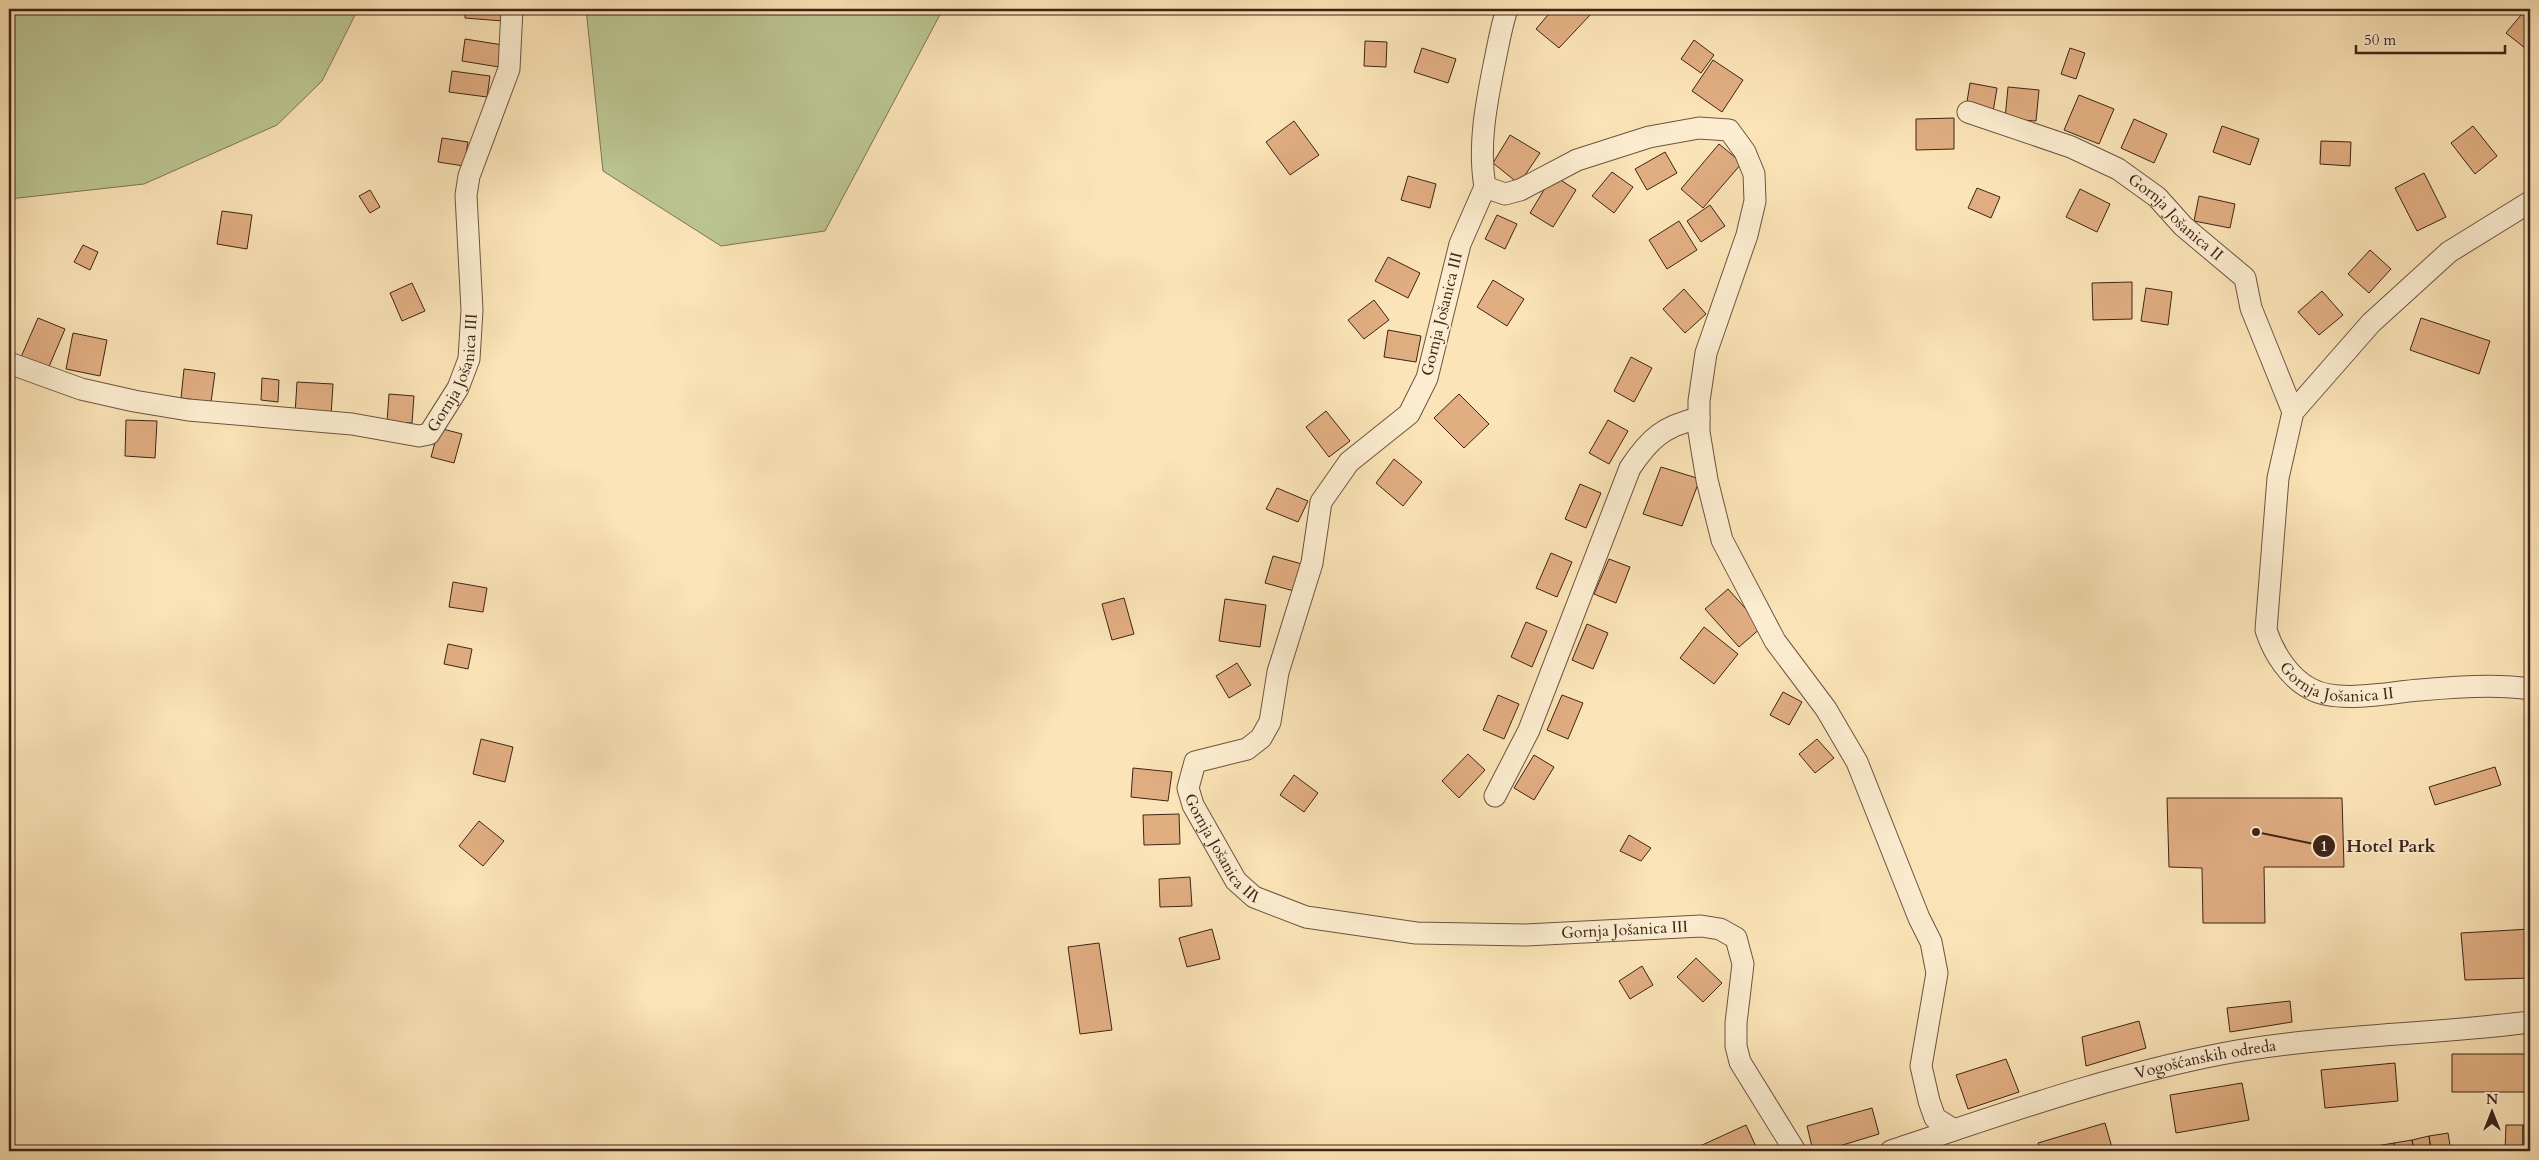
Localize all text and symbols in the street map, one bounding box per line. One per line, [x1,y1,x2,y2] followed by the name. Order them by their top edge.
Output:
[2356,22,2505,54] scale bar
[2364,30,2396,50] text: 50 m
[2123,169,2228,266] street label: Gornja Jošanica II
[1416,250,1468,378] street label: Gornja Jošanica III
[422,313,483,436] street label: Gornja Jošanica III
[2274,657,2395,707] street label: Gornja Jošanica II
[1179,791,1262,909] street label: Gornja Jošanica III
[2311,830,2446,863] callout: Hotel Park
[2346,834,2437,859] text: Hotel Park
[2320,836,2328,856] text: 1
[1561,916,1688,944] street label: Gornja Jošanica III
[2132,1034,2278,1085] street label: Vogošćanskih odreda
[2466,1088,2516,1138] north arrow
[2486,1090,2498,1109] text: N

